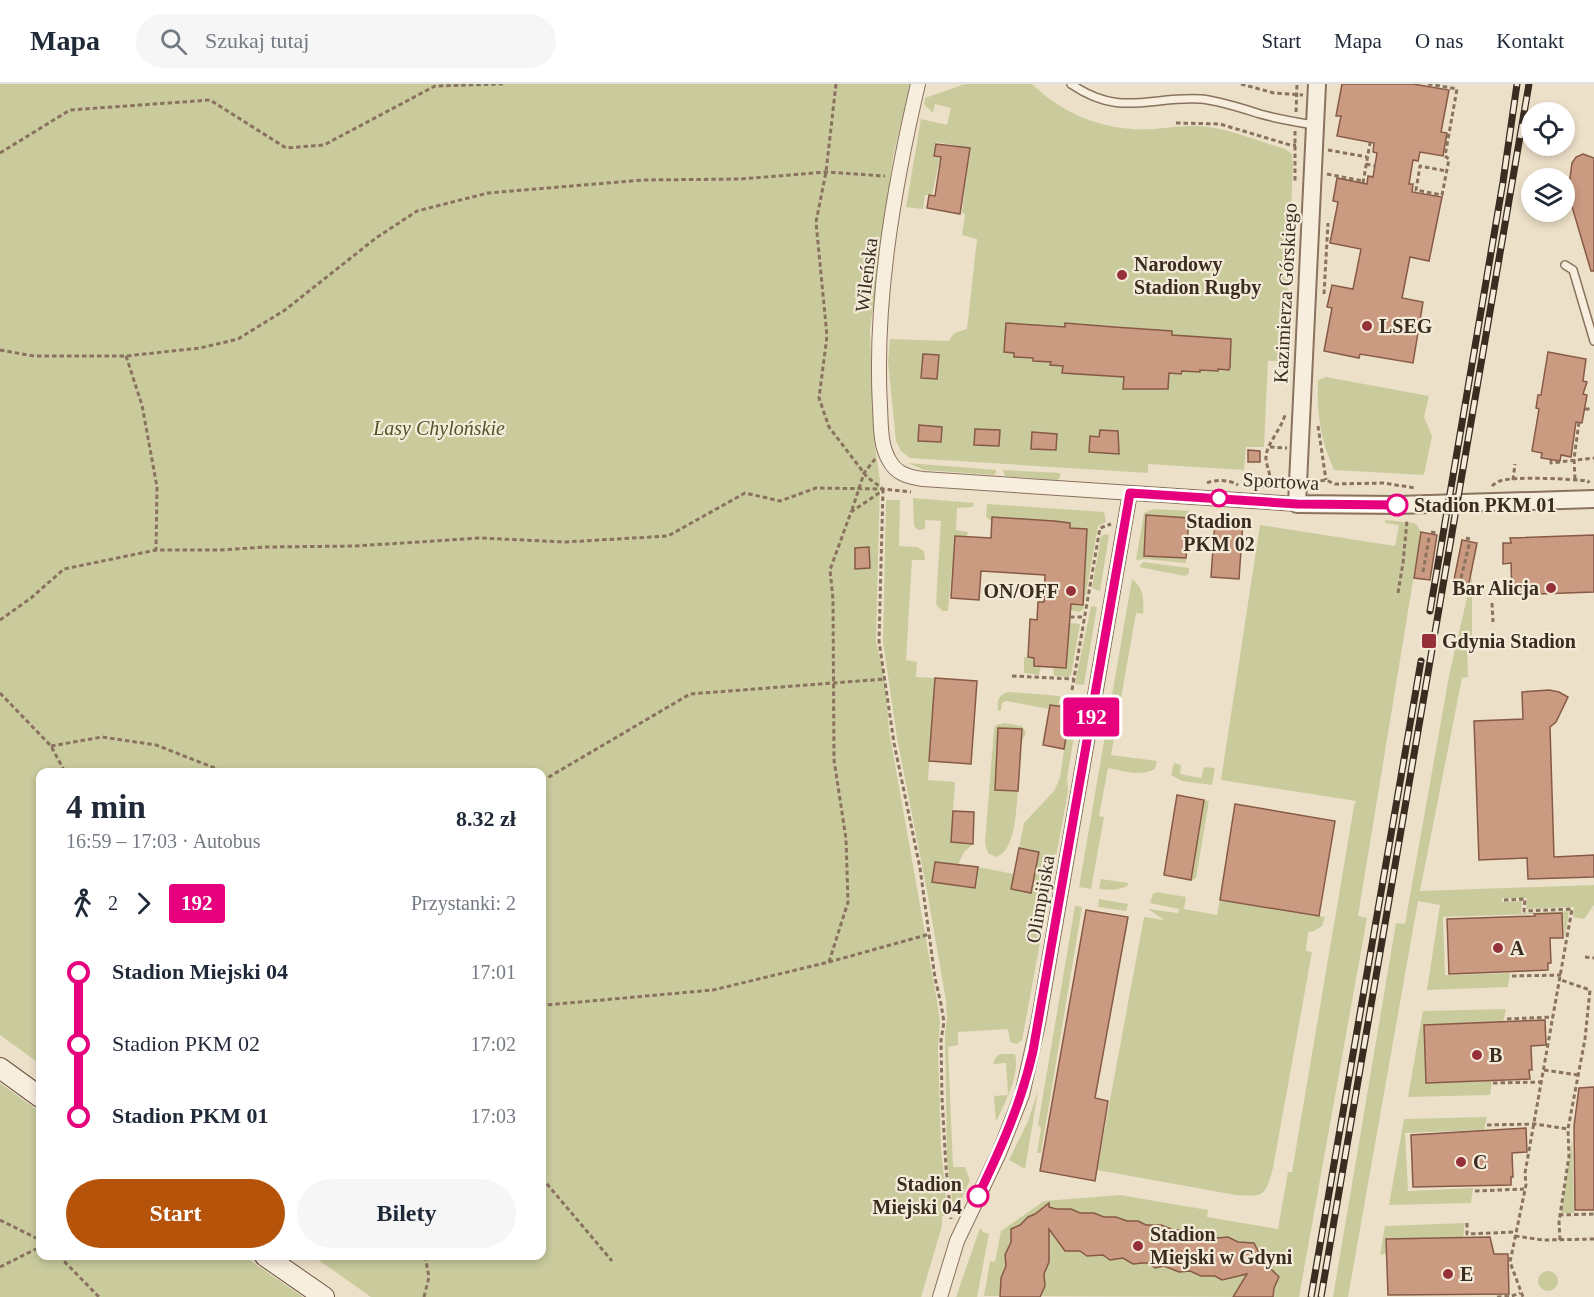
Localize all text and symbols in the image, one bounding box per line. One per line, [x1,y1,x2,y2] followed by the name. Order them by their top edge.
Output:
[136,14,556,68] search box
[30,25,100,56] text: Mapa
[157,25,190,58] icon: search
[205,28,309,53] text: Szukaj tutaj
[1261,29,1301,53] text: Start
[1334,29,1382,53] text: Mapa
[1415,29,1463,53] text: O nas
[1496,29,1564,53] text: Kontakt
[1521,102,1575,222] map controls
[1521,102,1575,156] button: locate
[1521,168,1575,222] button: layers
[1269,202,1302,384] street label: Kazimierza Górskiego
[851,236,881,313] street label: Wileńska
[1134,253,1261,299] place label: Narodowy Stadion Rugby
[1115,268,1129,282] marker: Narodowy Stadion Rugby
[1379,315,1433,337] place label: LSEG
[1360,319,1374,333] marker: LSEG
[372,417,505,440] park label: Lasy Chylońskie
[1242,468,1320,495] street label: Sportowa
[1210,489,1228,507] marker: Stadion PKM 02
[1386,494,1408,516] marker: Stadion PKM 01
[1414,494,1556,516] place label: Stadion PKM 01
[1183,510,1255,555] place label: Stadion PKM 02
[1452,577,1539,600] place label: Bar Alicja
[983,580,1059,602] place label: ON/OFF
[1544,581,1558,595] marker: Bar Alicja
[1064,584,1078,598] marker: ON/OFF
[1442,630,1576,653] place label: Gdynia Stadion
[1420,632,1438,650] marker: Gdynia Stadion
[1056,698,1126,736] line badge: 192
[1075,705,1107,729] text: 192
[66,789,146,825] text: 4 min
[456,806,516,831] text: 8.32 zł
[66,830,260,852] text: 16:59 – 17:03 · Autobus
[1021,853,1060,945] street label: Olimpijska
[66,887,99,920] icon: walk
[127,887,160,920] icon: forward
[181,891,213,915] text: 192
[108,892,118,914] text: 2
[411,892,516,914] text: Przystanki: 2
[1510,937,1525,959] place label: A
[1491,941,1505,955] marker: A
[112,959,288,984] text: Stadion Miejski 04
[470,961,516,983] text: 17:01
[112,1031,260,1056] text: Stadion PKM 02
[470,1033,516,1055] text: 17:02
[1489,1044,1502,1066] place label: B
[1470,1048,1484,1062] marker: B
[112,1103,268,1128] text: Stadion PKM 01
[470,1105,516,1127] text: 17:03
[1473,1151,1487,1173] place label: C
[1454,1155,1468,1169] marker: C
[873,1173,962,1219] place label: Stadion Miejski 04
[66,1179,285,1248] button: Start
[297,1179,516,1248] button: Bilety
[967,1185,989,1207] marker: Stadion Miejski 04
[1150,1223,1293,1269] place label: Stadion Miejski w Gdyni
[1131,1239,1145,1253] marker: Stadion Miejski w Gdyni
[1460,1263,1473,1285] place label: E
[1441,1267,1455,1281] marker: E

